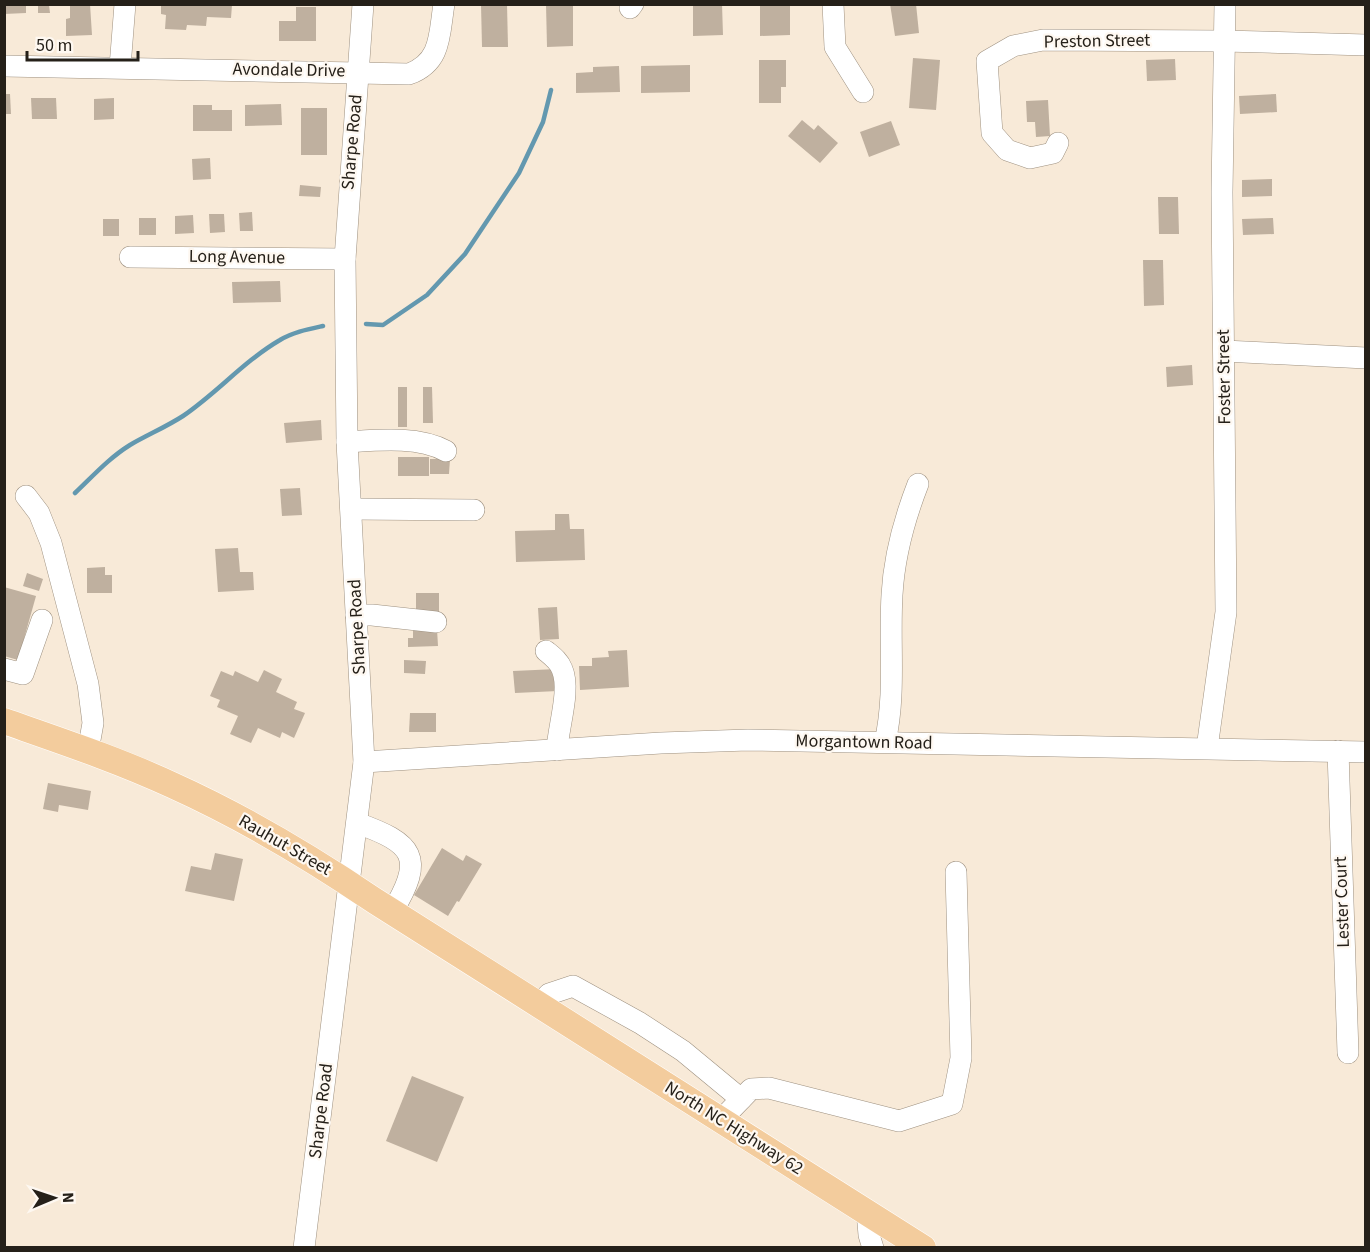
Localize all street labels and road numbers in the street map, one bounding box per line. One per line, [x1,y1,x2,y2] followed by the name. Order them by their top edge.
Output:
[1044,28,1150,54] street label: Preston Street
[232,57,346,83] street label: Avondale Drive
[335,93,369,191] street label: Sharpe Road
[189,244,285,270] street label: Long Avenue
[1211,329,1237,425] street label: Foster Street
[342,578,372,676] street label: Sharpe Road
[795,728,933,756] street label: Morgantown Road
[234,808,336,882] street label: Rauhut Street
[1328,856,1356,948] street label: Lester Court
[303,1062,339,1160] street label: Sharpe Road
[660,1075,808,1181] street label: North NC Highway 62

